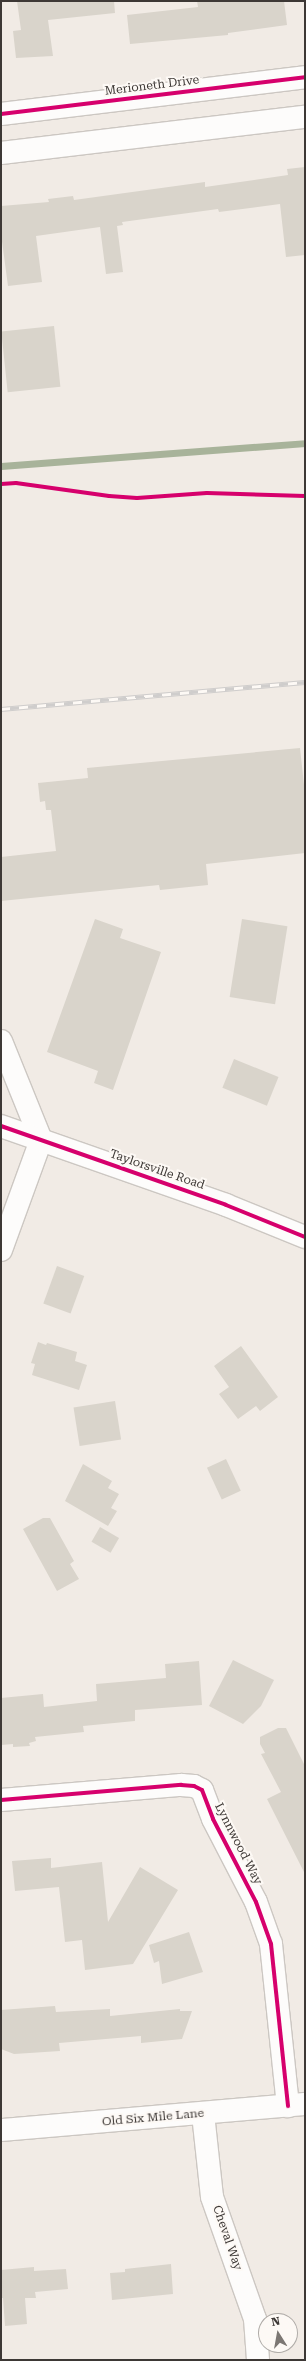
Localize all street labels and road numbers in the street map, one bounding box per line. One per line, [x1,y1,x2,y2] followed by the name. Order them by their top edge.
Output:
[104,73,200,99] street label: Merioneth Drive
[108,1147,206,1193] street label: Taylorsville Road
[211,1801,265,1887] street label: Lynnwood Way
[101,2106,205,2130] street label: Old Six Mile Lane
[209,2204,245,2272] street label: Cheval Way

